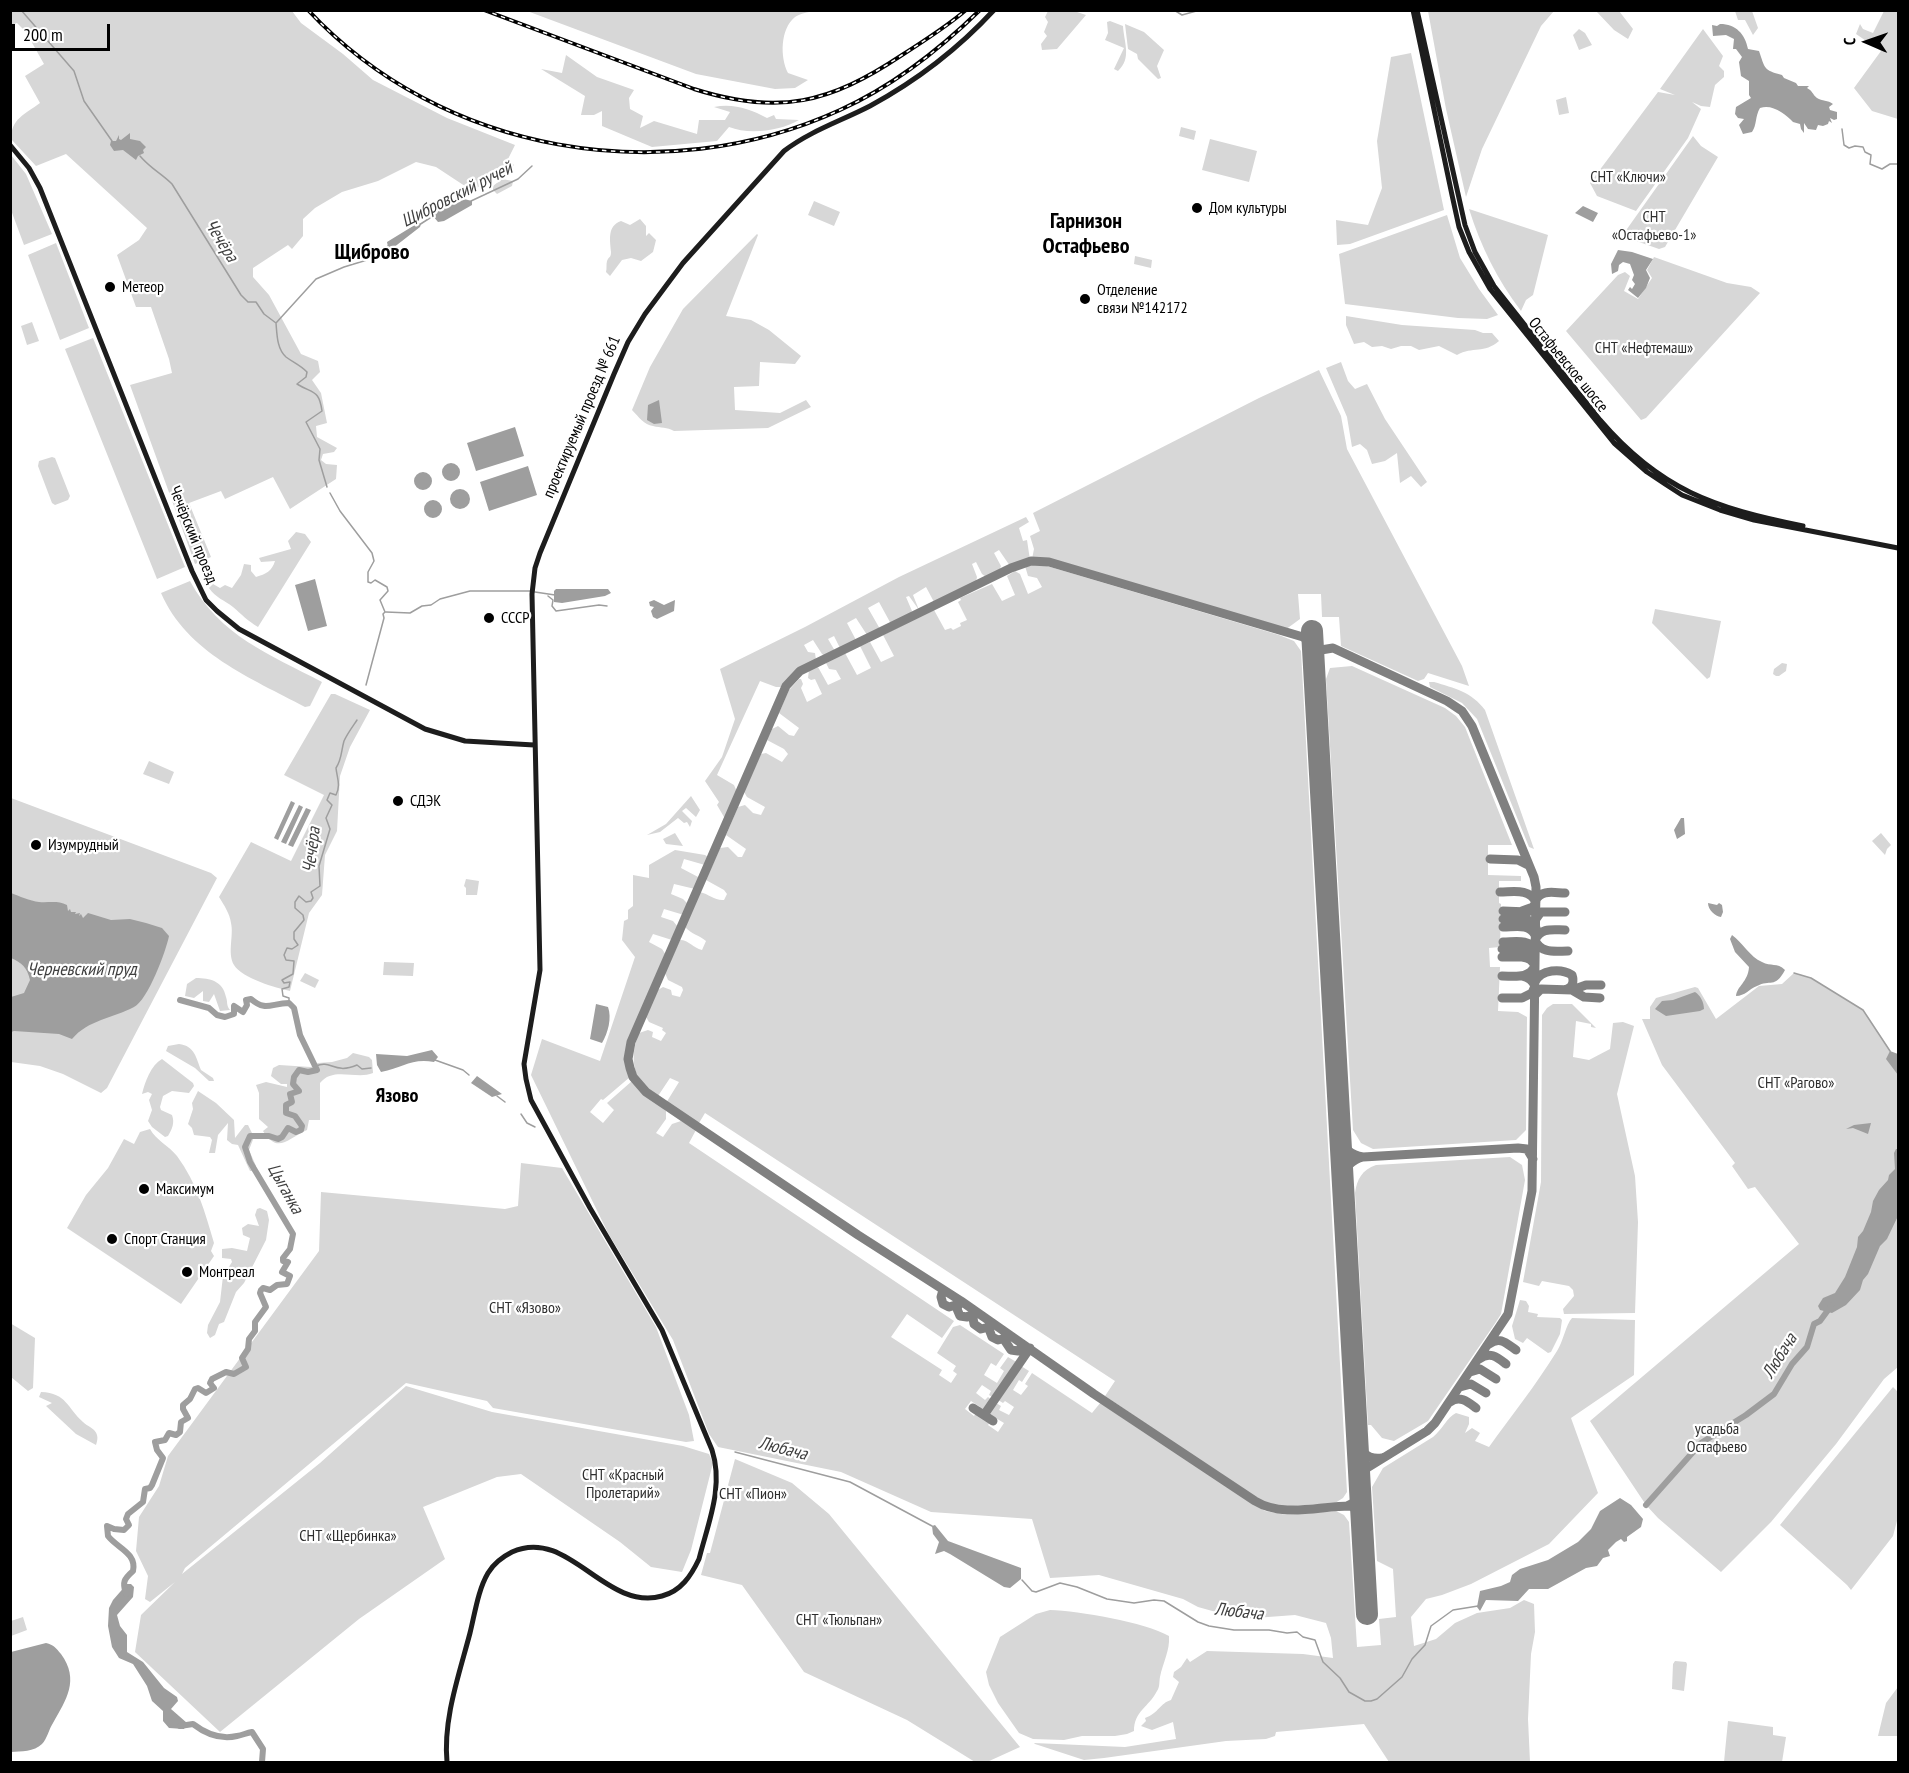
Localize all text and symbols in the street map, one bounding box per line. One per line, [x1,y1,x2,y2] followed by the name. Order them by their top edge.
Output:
[15,12,112,50] scale bar
[1837,12,1897,72] north arrow
[23,23,63,46] text: 200 m
[1839,37,1859,45] text: С
[398,158,516,232] water label: Щибровский ручей
[1590,167,1666,187] park label: СНТ «Ключи»
[1209,198,1287,218] place label: Дом культуры
[1190,201,1204,215] marker: Дом культуры
[1612,207,1696,245] park label: СНТ «Остафьево-1»
[1043,209,1129,260] district label: Гарнизон Остафьево
[200,216,242,266] water label: Чечёра
[335,240,409,266] district label: Щиброво
[122,277,164,297] place label: Метеор
[103,280,117,294] marker: Метеор
[1097,280,1188,318] place label: Отделение связи №142172
[1078,292,1092,306] marker: Отделение связи №142172
[1524,314,1612,416] street label: Остафьевское шоссе
[539,333,625,501] street label: проектируемый проезд № 661
[1595,338,1693,358] park label: СНТ «Нефтемаш»
[165,483,221,587] street label: Чечёрский проезд
[501,608,529,628] place label: СССР
[482,611,496,625] marker: СССР
[410,791,441,811] place label: СДЭК
[391,794,405,808] marker: СДЭК
[298,826,326,874] water label: Чечёра
[48,835,119,855] place label: Изумрудный
[29,838,43,852] marker: Изумрудный
[27,959,137,981] water label: Черневский пруд
[1758,1073,1834,1093] park label: СНТ «Рагово»
[376,1084,418,1108] district label: Язово
[262,1160,308,1218] water label: Цыганка
[156,1179,214,1199] place label: Максимум
[137,1182,151,1196] marker: Максимум
[124,1229,206,1249] place label: Спорт Станция
[105,1232,119,1246] marker: Спорт Станция
[199,1262,255,1282] place label: Монтреал
[180,1265,194,1279] marker: Монтреал
[489,1298,561,1318] park label: СНТ «Язово»
[1758,1330,1802,1382] water label: Любача
[1687,1419,1747,1457] park label: усадьба Остафьево
[757,1433,809,1465] water label: Любача
[582,1465,664,1503] park label: СНТ «Красный Пролетарий»
[719,1484,787,1504] park label: СНТ «Пион»
[299,1526,397,1546] park label: СНТ «Щербинка»
[1214,1599,1264,1625] water label: Любача
[796,1610,882,1630] park label: СНТ «Тюльпан»

